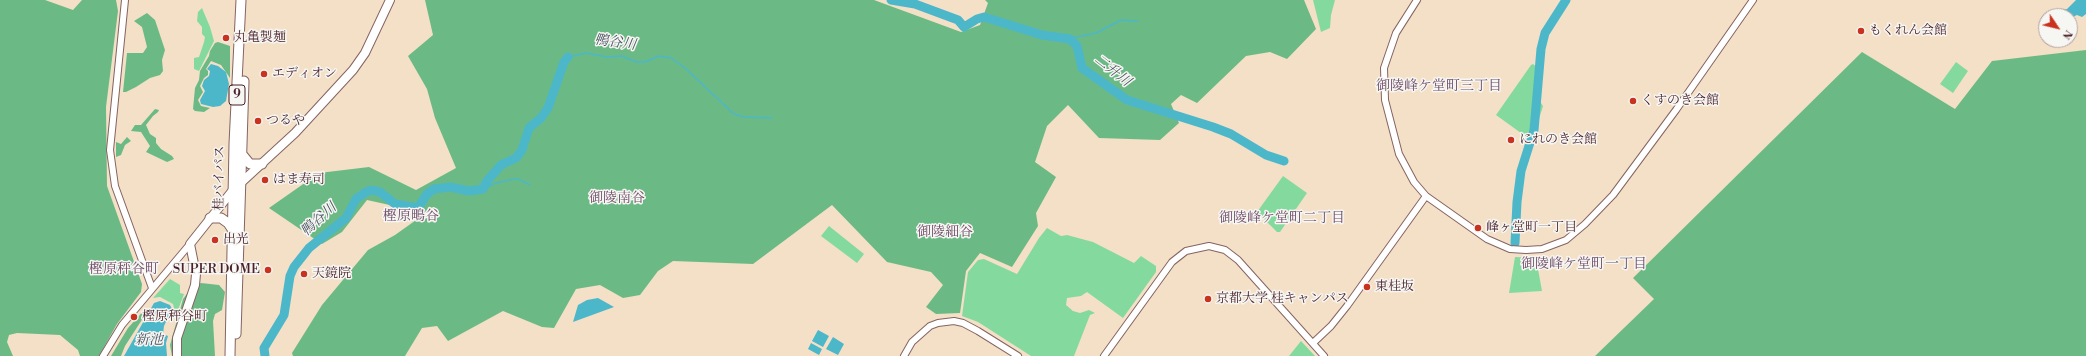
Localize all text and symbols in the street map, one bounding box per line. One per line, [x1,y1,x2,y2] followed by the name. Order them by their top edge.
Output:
[2038,8,2078,48] north arrow
[1869,23,1947,39] place label: もくれん会館
[1856,26,1866,36] marker: もくれん会館
[2059,27,2075,42] text: N
[234,30,286,46] place label: 丸亀製麺
[593,32,637,54] water label: 鴨谷川
[221,33,231,43] marker: 丸亀製麺
[1090,51,1134,91] water label: 二升川
[272,66,337,82] place label: エディオン
[259,69,269,79] marker: エディオン
[1376,79,1502,95] district label: 御陵峰ケ堂町三丁目
[229,85,245,105] road number: 9
[1641,93,1719,109] place label: くすのき会館
[1628,96,1638,106] marker: くすのき会館
[266,113,305,129] place label: つるや
[253,116,263,126] marker: つるや
[1519,132,1597,148] place label: にれのき会館
[1506,135,1516,145] marker: にれのき会館
[212,145,228,211] street label: 桂バイパス
[273,172,325,188] place label: はま寿司
[260,175,270,185] marker: はま寿司
[589,191,645,207] district label: 御陵南谷
[298,200,340,240] water label: 鴨谷川
[383,209,439,225] district label: 樫原鴫谷
[1219,211,1345,227] district label: 御陵峰ケ堂町二丁目
[1486,220,1577,236] place label: 峰ヶ堂町一丁目
[1473,223,1483,233] marker: 峰ヶ堂町一丁目
[917,225,973,241] district label: 御陵細谷
[223,232,249,248] place label: 出光
[210,235,220,245] marker: 出光
[1521,257,1647,273] district label: 御陵峰ケ堂町一丁目
[89,262,159,278] district label: 樫原秤谷町
[173,262,260,278] place label: SUPER DOME
[263,265,273,275] marker: SUPER DOME
[312,266,351,282] place label: 天鏡院
[299,269,309,279] marker: 天鏡院
[1375,279,1414,295] place label: 東桂坂
[1362,282,1372,292] marker: 東桂坂
[1216,291,1349,307] place label: 京都大学 桂キャンパス
[1203,294,1213,304] marker: 京都大学 桂キャンパス
[142,309,207,325] place label: 樫原秤谷町
[129,312,139,322] marker: 樫原秤谷町
[135,333,163,349] water label: 新池

